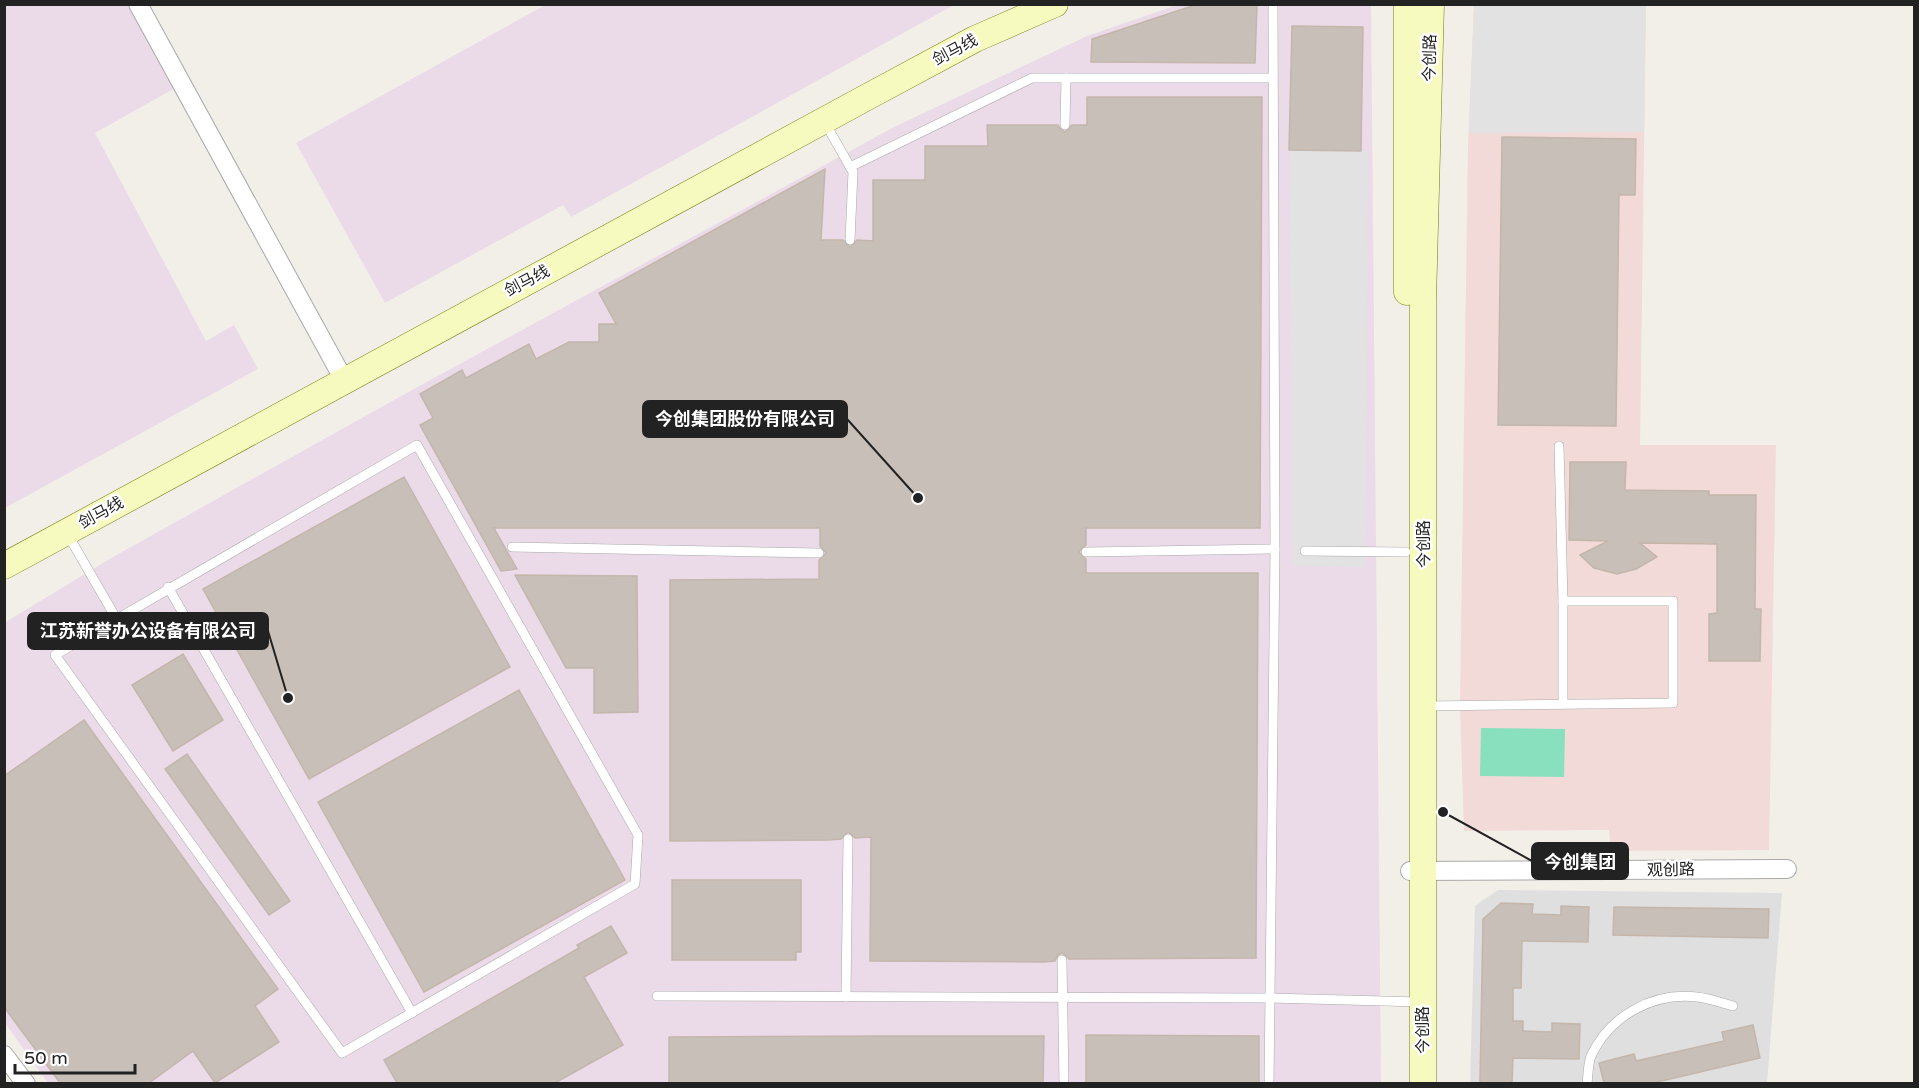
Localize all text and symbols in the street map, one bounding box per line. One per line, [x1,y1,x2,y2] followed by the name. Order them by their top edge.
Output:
[929,30,981,70] street label: 剑马线
[1420,34,1440,82] street label: 今创路
[501,261,553,301] street label: 剑马线
[643,401,847,437] callout: 今创集团股份有限公司
[655,408,835,430] text: 今创集团股份有限公司
[75,493,127,533] street label: 剑马线
[1414,520,1434,568] street label: 今创路
[28,613,268,649] callout: 江苏新誉办公设备有限公司
[40,620,256,642] text: 江苏新誉办公设备有限公司
[1532,843,1628,879] callout: 今创集团
[1544,851,1616,873] text: 今创集团
[1647,860,1695,880] street label: 观创路
[1413,1006,1433,1054] street label: 今创路
[15,1037,135,1075] scale bar
[24,1047,68,1069] text: 50 m

